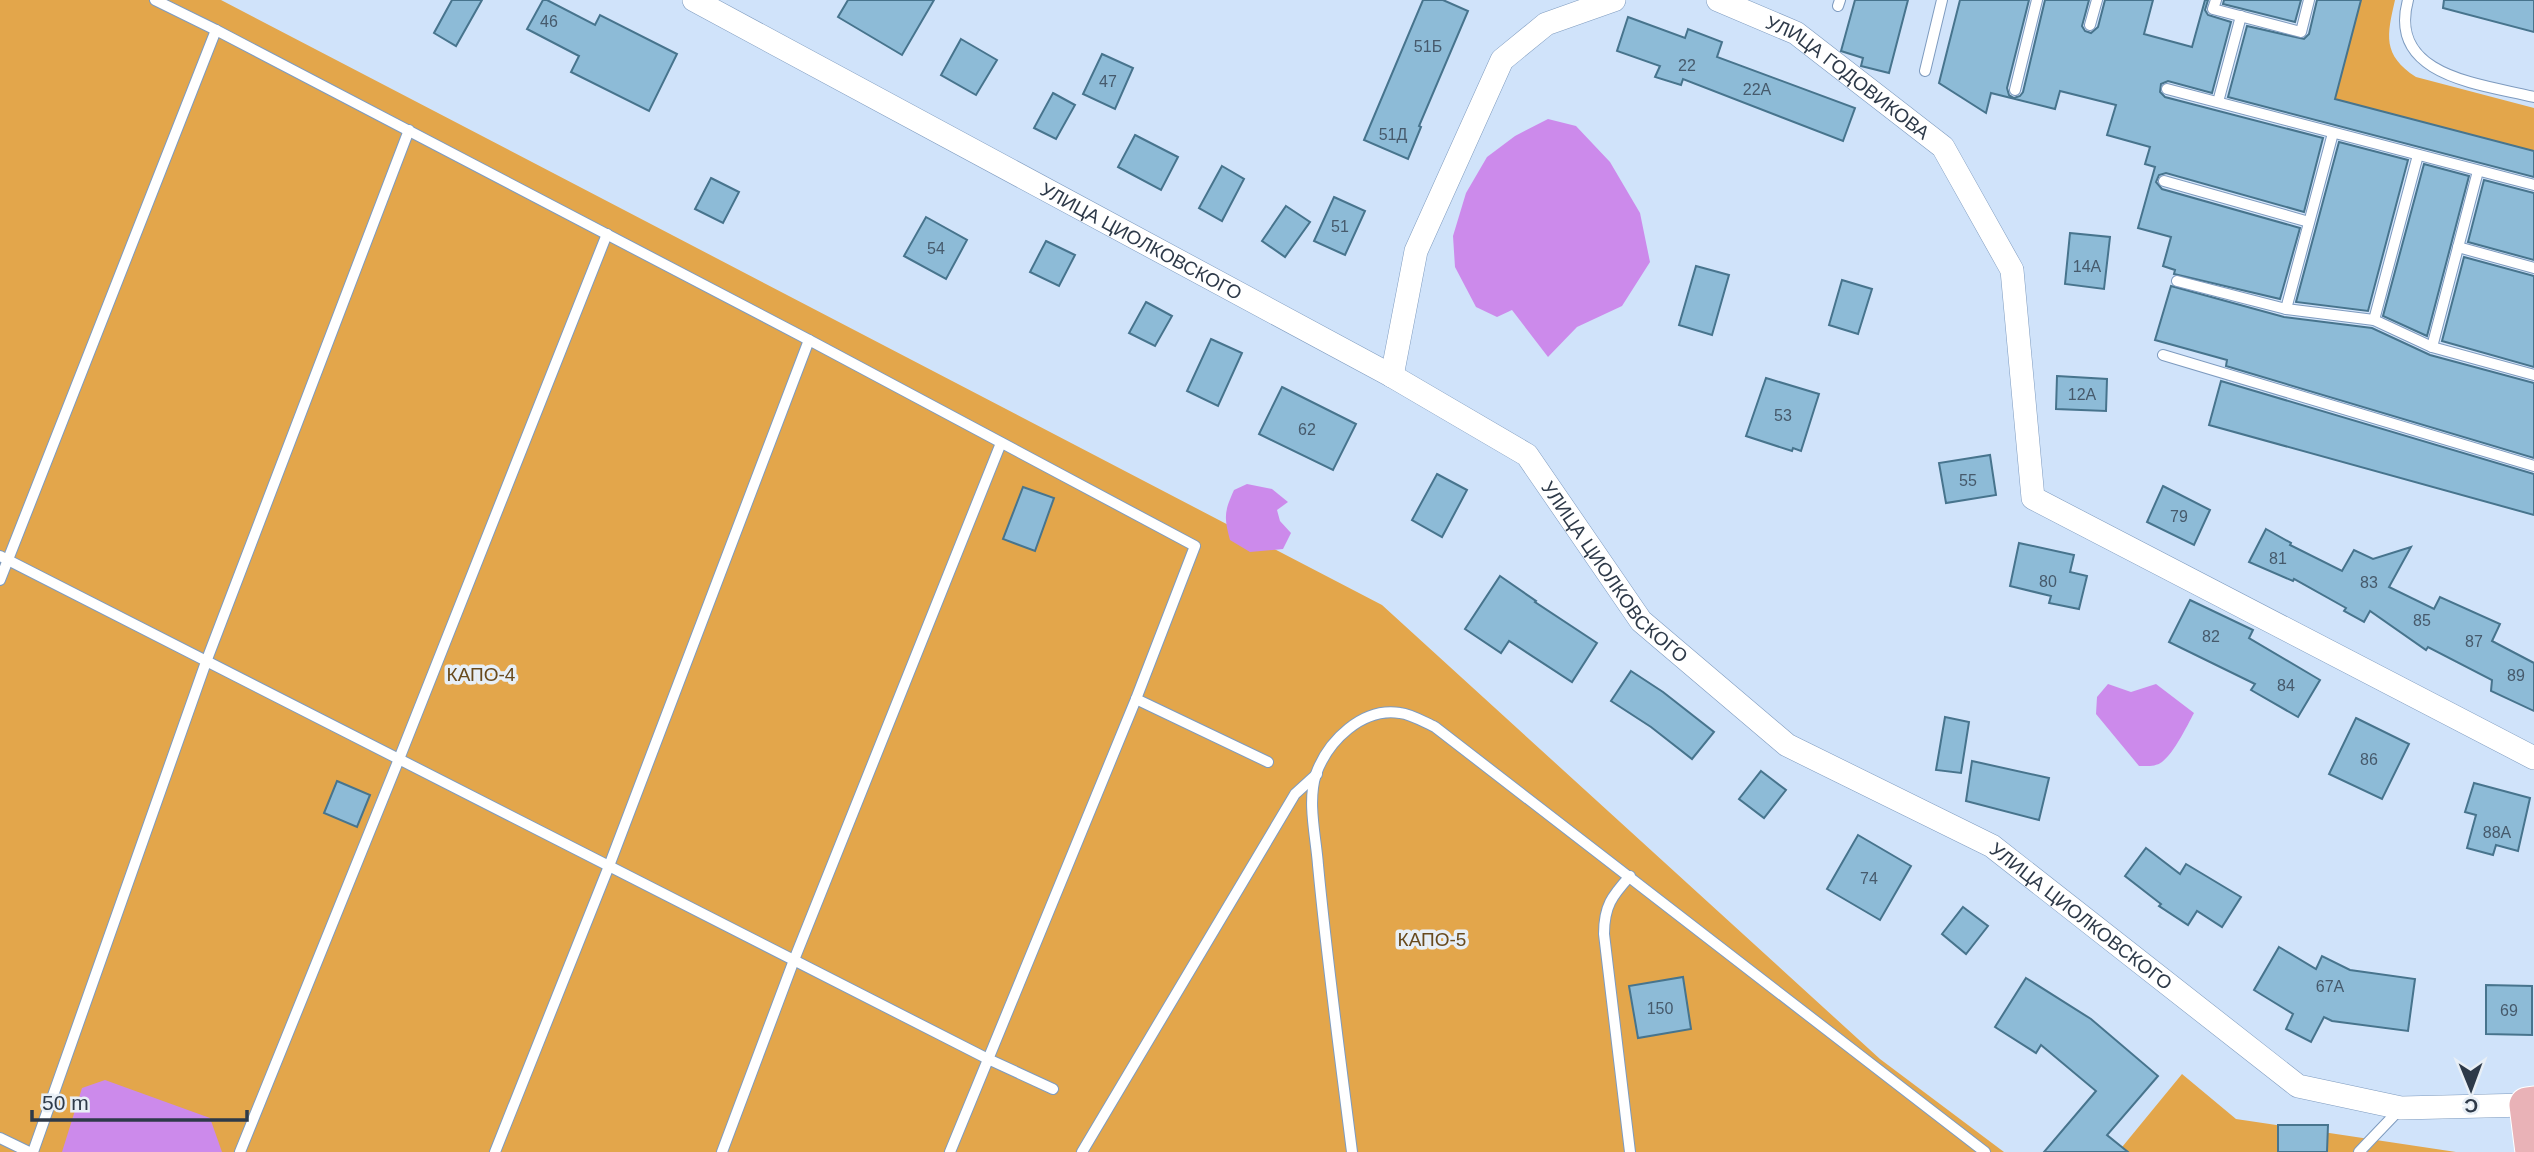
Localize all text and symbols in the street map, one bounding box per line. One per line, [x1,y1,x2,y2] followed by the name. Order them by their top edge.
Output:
[1763,12,1934,144] street label: УЛИЦА ГОДОВИКОВА
[540,13,558,30] house number: 46
[1414,38,1442,55] house number: 51Б
[1678,57,1696,74] house number: 22
[1099,73,1117,90] house number: 47
[1743,81,1772,98] house number: 22А
[1379,126,1407,143] house number: 51Д
[1037,179,1245,304] street label: УЛИЦА ЦИОЛКОВСКОГО
[1331,218,1349,235] house number: 51
[927,240,945,257] house number: 54
[2073,258,2102,275] house number: 14А
[2068,386,2097,403] house number: 12А
[1774,407,1792,424] house number: 53
[1298,421,1316,438] house number: 62
[1959,472,1977,489] house number: 55
[1537,477,1692,667] street label: УЛИЦА ЦИОЛКОВСКОГО
[2170,508,2188,525] house number: 79
[2269,550,2287,567] house number: 81
[2039,573,2057,590] house number: 80
[2360,574,2378,591] house number: 83
[2413,612,2431,629] house number: 85
[2202,628,2220,645] house number: 82
[2465,633,2483,650] house number: 87
[447,664,516,685] park label: КАПО-4
[2507,667,2525,684] house number: 89
[2277,677,2295,694] house number: 84
[2360,751,2378,768] house number: 86
[2483,824,2512,841] house number: 88А
[1986,838,2176,994] street label: УЛИЦА ЦИОЛКОВСКОГО
[1860,870,1878,887] house number: 74
[1398,929,1466,950] park label: КАПО-5
[2316,978,2345,995] house number: 67А
[1647,1000,1673,1017] house number: 150
[2500,1002,2518,1019] house number: 69
[2436,1054,2506,1124] north arrow
[32,1078,247,1122] scale bar
[42,1091,89,1114] text: 50 m
[2464,1095,2478,1116] text: С

